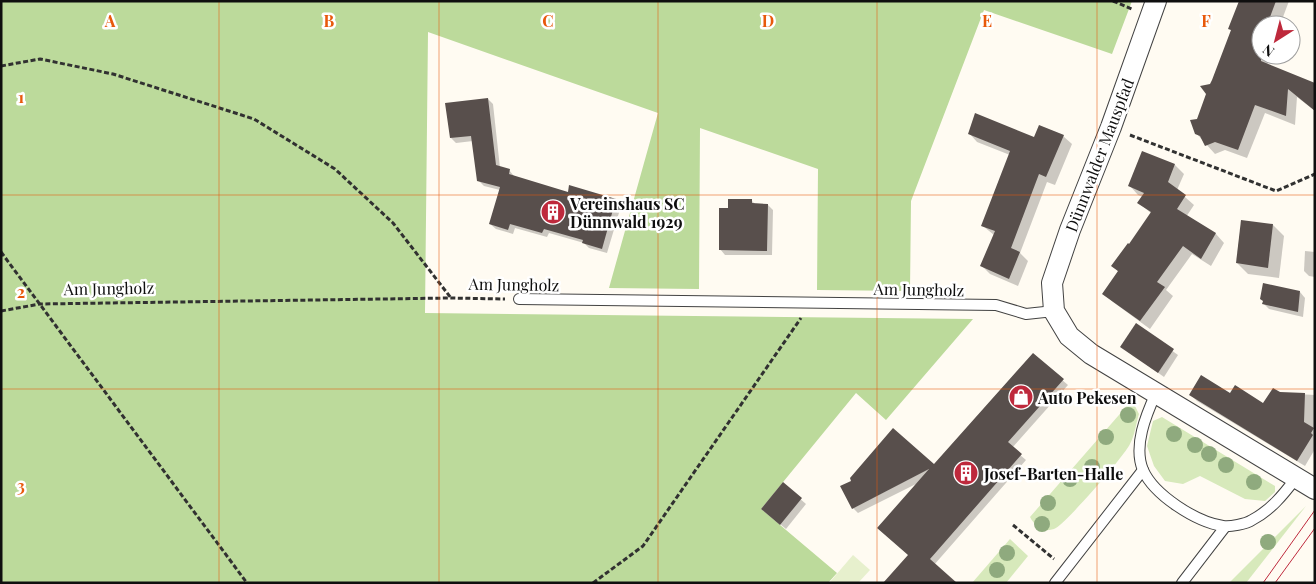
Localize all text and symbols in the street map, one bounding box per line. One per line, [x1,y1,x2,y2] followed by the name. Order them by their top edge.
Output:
[104,10,116,31] text: A
[324,10,335,31] text: B
[542,10,554,31] text: C
[762,10,774,31] text: D
[982,10,992,31] text: E
[1201,10,1211,31] text: F
[1251,15,1301,65] north arrow
[1258,40,1278,62] text: N
[1060,75,1138,235] street label: Dünnwalder Mauspfad
[18,86,24,107] text: 1
[569,193,685,232] place label: Vereinshaus SC Dünnwald 1929
[540,199,566,225] building icon: Vereinshaus SC Dünnwald 1929
[468,273,560,295] street label: Am Jungholz
[63,277,155,299] street label: Am Jungholz
[873,278,965,300] street label: Am Jungholz
[17,281,25,302] text: 2
[1008,384,1034,410] shop icon: Auto Pekesen
[1037,387,1137,408] place label: Auto Pekesen
[953,460,979,486] building icon: Josef-Barten-Halle
[983,463,1123,484] place label: Josef-Barten-Halle
[17,475,25,496] text: 3

